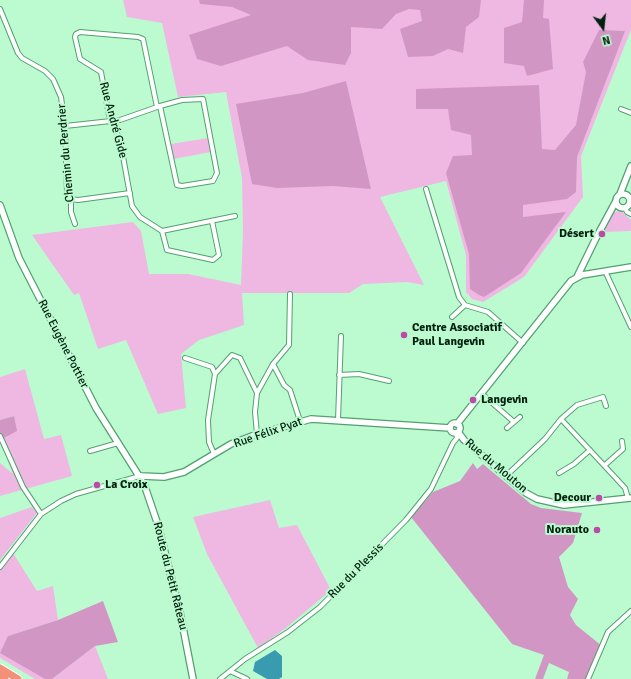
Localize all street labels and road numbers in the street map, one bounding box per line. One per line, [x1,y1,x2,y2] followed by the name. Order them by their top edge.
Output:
[96,80,130,160] street label: Rue André Gide
[55,103,77,203] street label: Chemin du Perdrier
[34,297,92,391] street label: Rue Eugène Pottier
[232,415,304,451] street label: Rue Félix Pyat
[462,436,530,496] street label: Rue du Mouton
[150,521,190,631] street label: Route du Petit Râteau
[325,540,387,602] street label: Rue du Plessis

